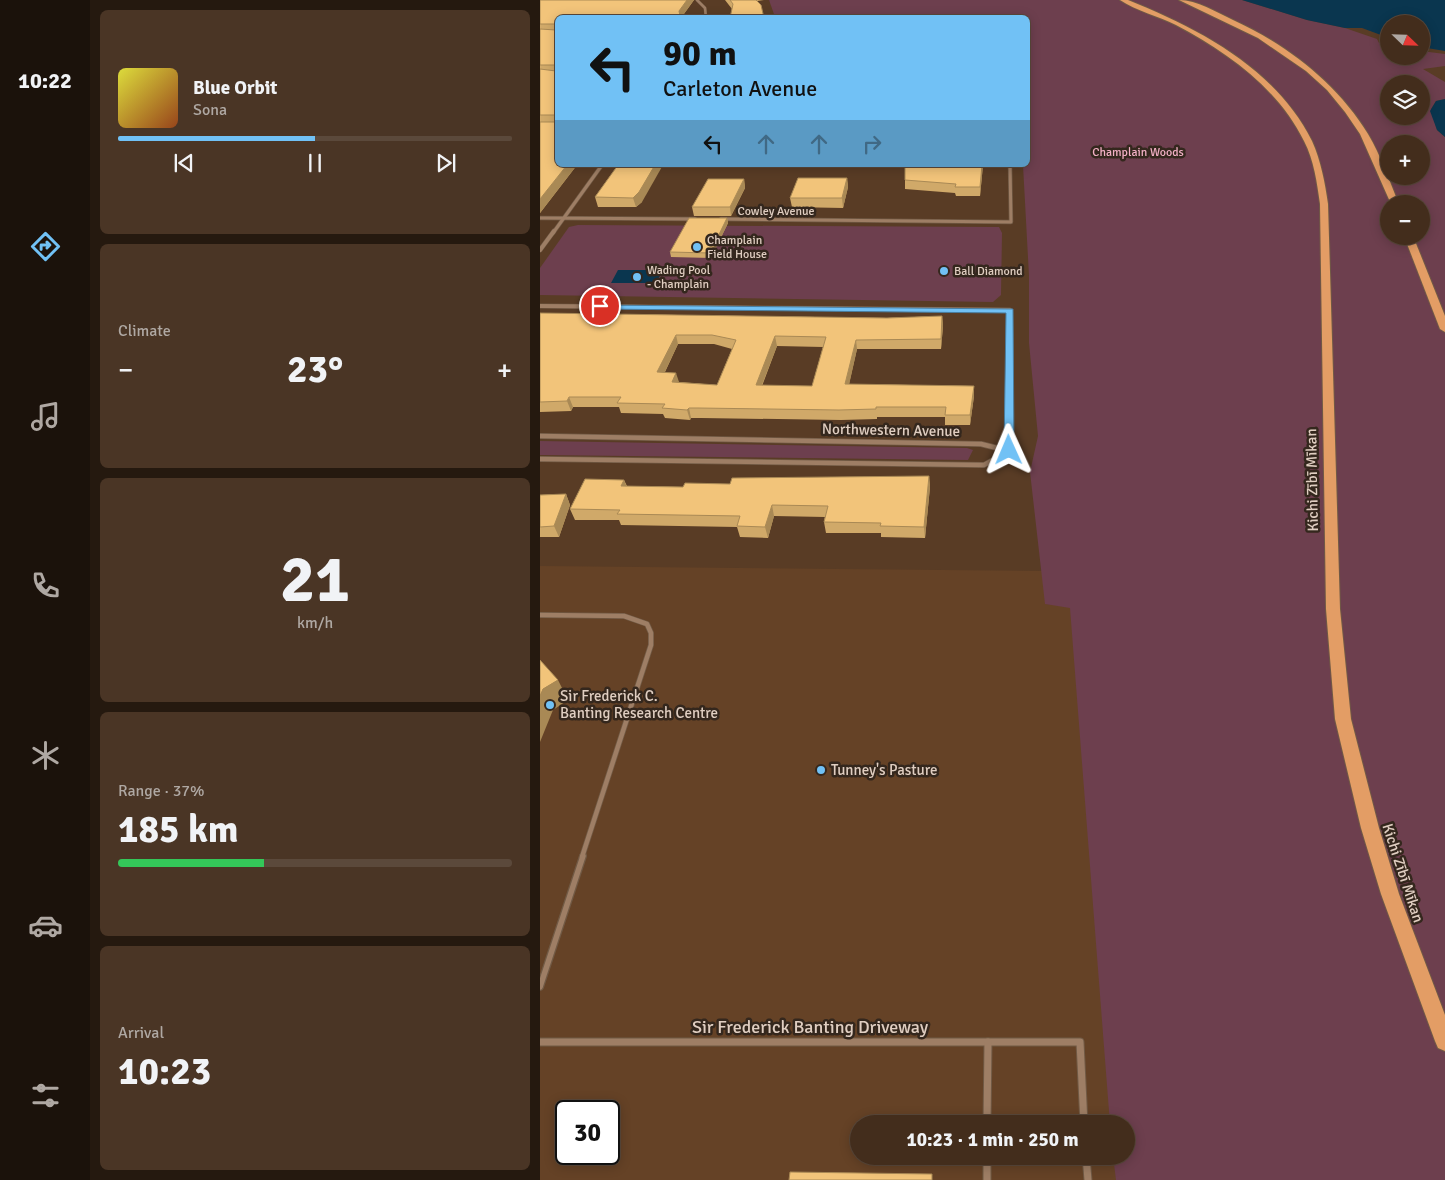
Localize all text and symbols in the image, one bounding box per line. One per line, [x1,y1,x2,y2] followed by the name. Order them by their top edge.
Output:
[1380,15,1430,65] north arrow
[1380,15,1430,245] map controls
[663,32,737,75] text: 90 m
[580,35,645,100] icon: left
[18,67,72,94] text: 10:22
[663,75,817,102] text: Carleton Avenue
[1380,75,1430,125] button: layers
[193,76,277,100] text: Blue Orbit
[193,100,227,120] text: Sona
[699,130,727,158] icon: left
[752,130,780,158] icon: ahead
[805,130,833,158] icon: ahead
[858,130,886,158] icon: right
[1380,135,1430,185] button: +
[1092,145,1184,160] park label: Champlain Woods
[170,149,198,177] icon: previous
[301,149,329,177] icon: pause
[432,149,460,177] icon: next
[1380,195,1430,245] button: −
[738,204,815,219] street label: Cowley Avenue
[28,229,63,264] icon: directions
[707,233,767,262] place label: Champlain Field House
[691,241,703,253] marker: Champlain Field House
[647,263,711,292] place label: Wading Pool - Champlain
[954,264,1023,279] place label: Ball Diamond
[938,265,950,277] marker: Ball Diamond
[631,271,643,283] marker: Wading Pool - Champlain
[579,285,621,327] pin
[586,292,614,320] icon: arrive
[118,321,171,341] text: Climate
[287,346,343,393] text: 23°
[118,353,133,387] text: −
[497,353,512,387] text: +
[28,399,63,434] icon: music
[822,420,960,440] street label: Northwestern Avenue
[982,423,1034,475] position arrow
[1302,428,1322,532] street label: Kichi Zībī Mīkan
[280,540,350,620] text: 21
[28,568,63,603] icon: phone
[297,613,333,633] text: km/h
[560,687,718,722] place label: Sir Frederick C. Banting Research Centre
[544,699,556,711] marker: Sir Frederick C. Banting Research Centre
[28,738,63,773] icon: climate
[831,761,938,779] place label: Tunney's Pasture
[815,764,827,776] marker: Tunney's Pasture
[118,781,204,801] text: Range · 37%
[118,806,239,853] text: 185 km
[1379,821,1427,925] street label: Kichi Zībī Mīkan
[28,908,63,943] icon: car
[692,1016,929,1038] street label: Sir Frederick Banting Driveway
[118,1023,164,1043] text: Arrival
[118,1048,211,1095] text: 10:23
[28,1078,63,1113] icon: filters
[555,1100,620,1165] speed limit sign: 30
[906,1128,1079,1152] text: 10:23 · 1 min · 250 m

